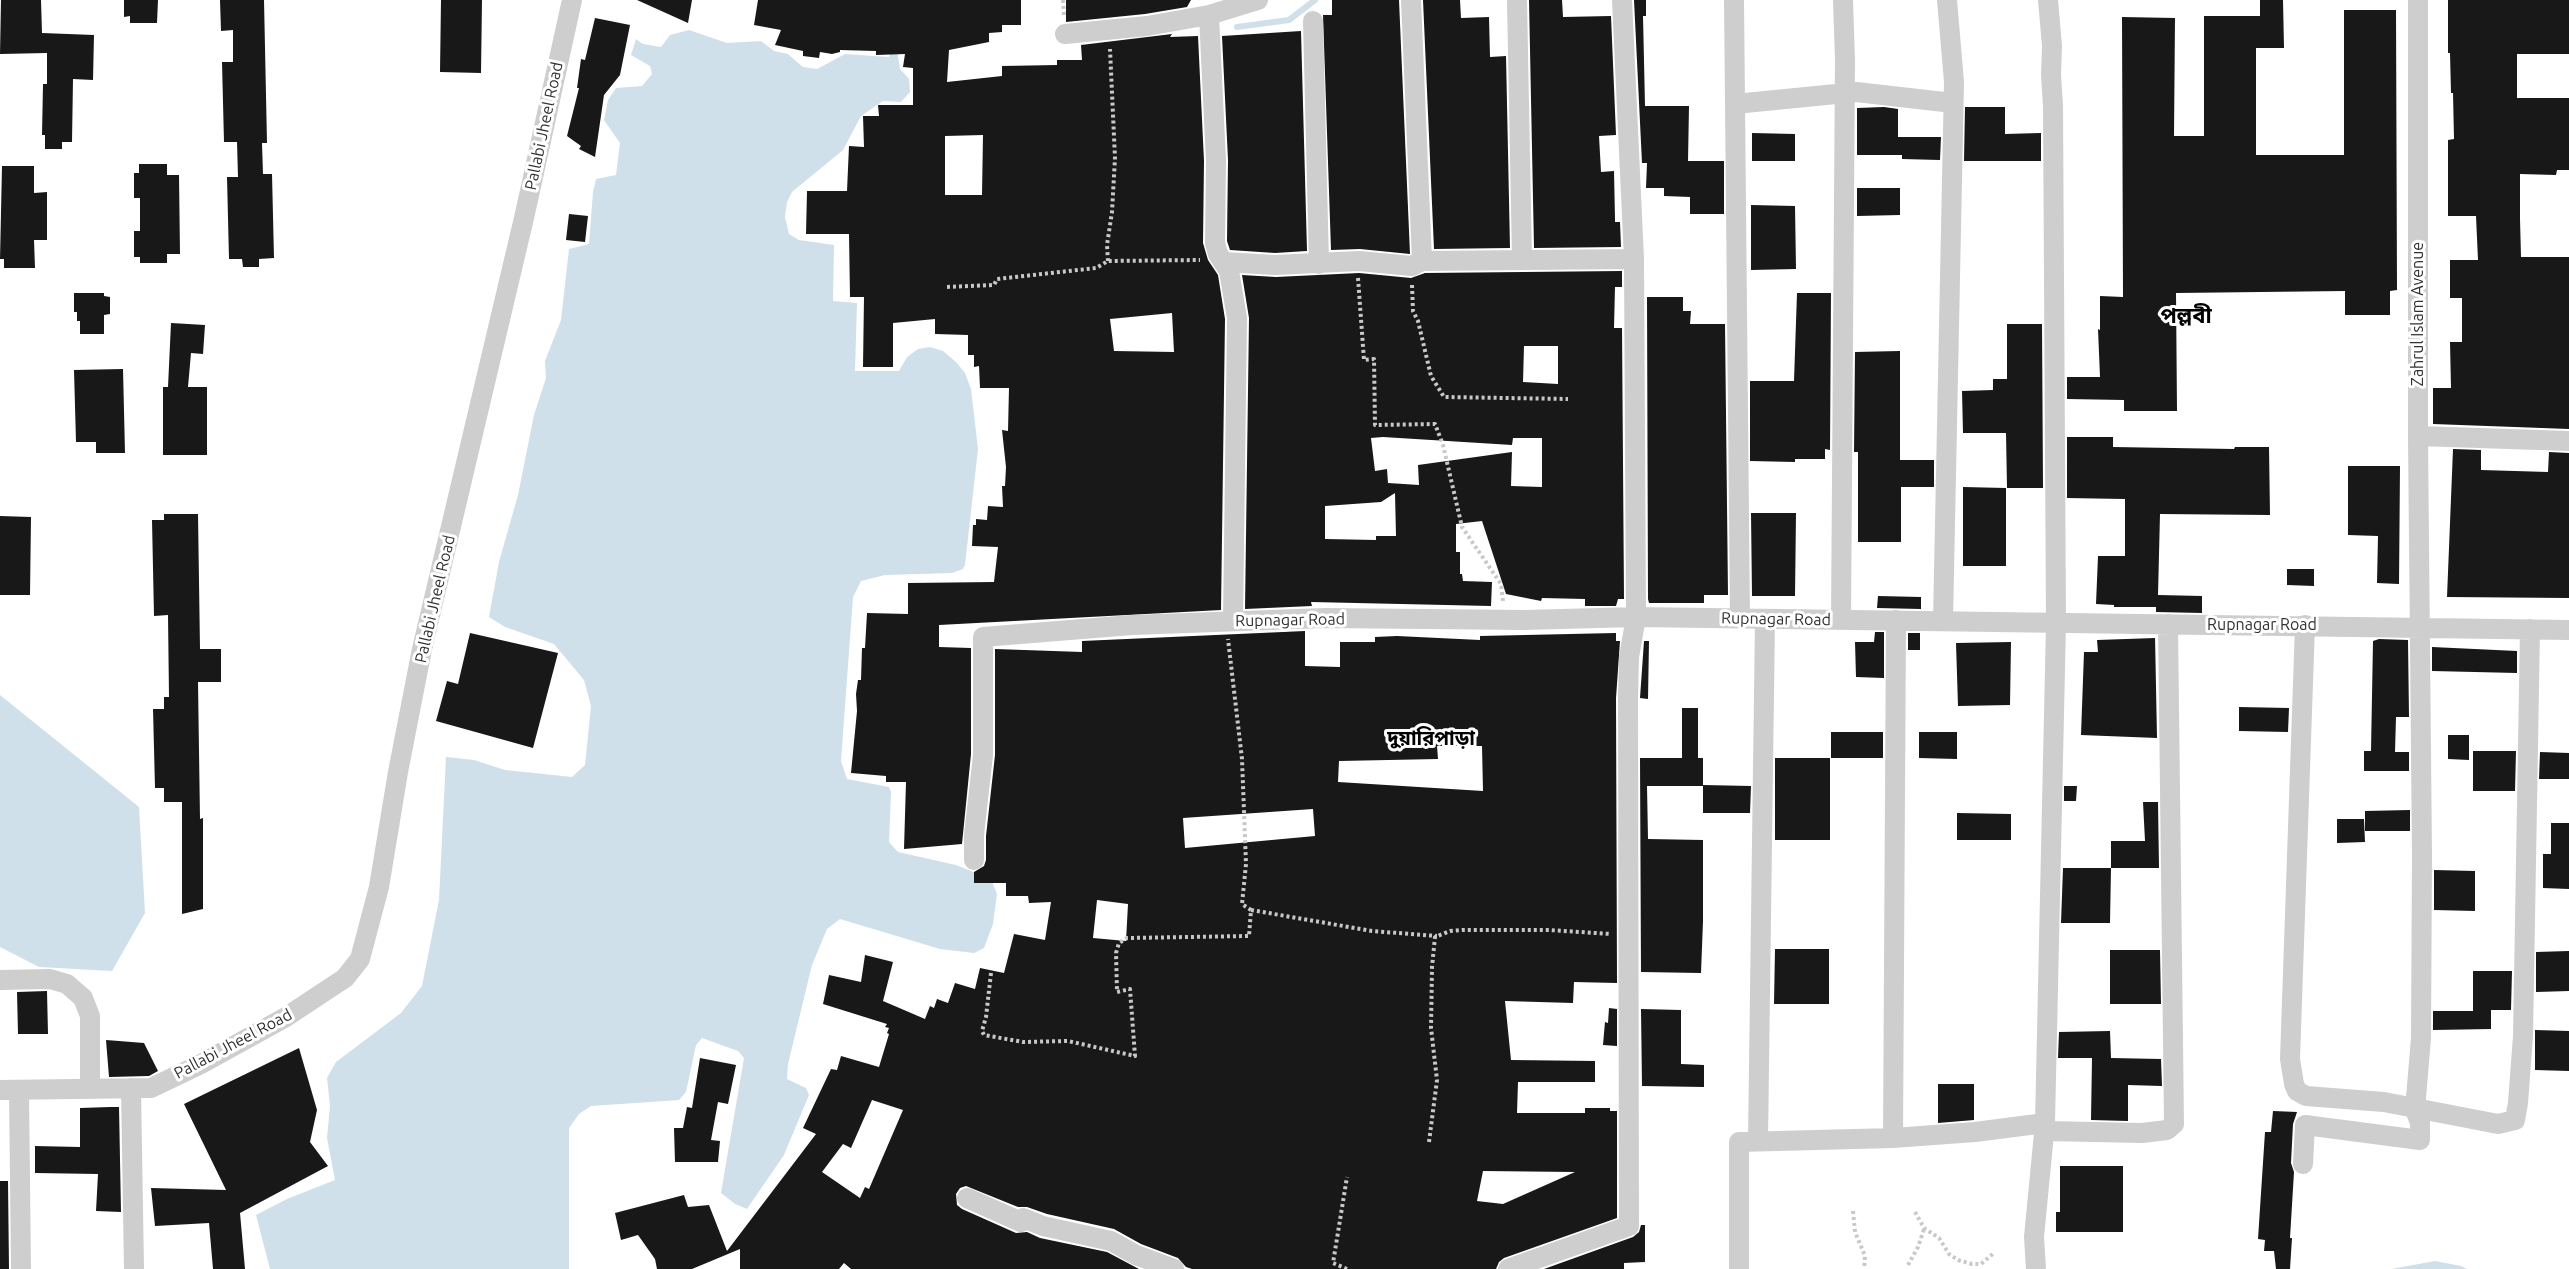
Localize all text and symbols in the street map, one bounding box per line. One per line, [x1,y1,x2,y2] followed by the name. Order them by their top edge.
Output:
[521,60,567,192] street label: Pallabi Jheel Road
[2408,242,2428,386] street label: Zahrul Islam Avenue
[2160,303,2212,329] district label: পল্লবী
[411,533,459,665] street label: Pallabi Jheel Road
[1721,608,1831,630] street label: Rupnagar Road
[1235,609,1345,631] street label: Rupnagar Road
[2207,615,2317,635] street label: Rupnagar Road
[1387,726,1475,750] district label: দুয়ারিপাড়া
[171,1005,295,1083] street label: Pallabi Jheel Road

